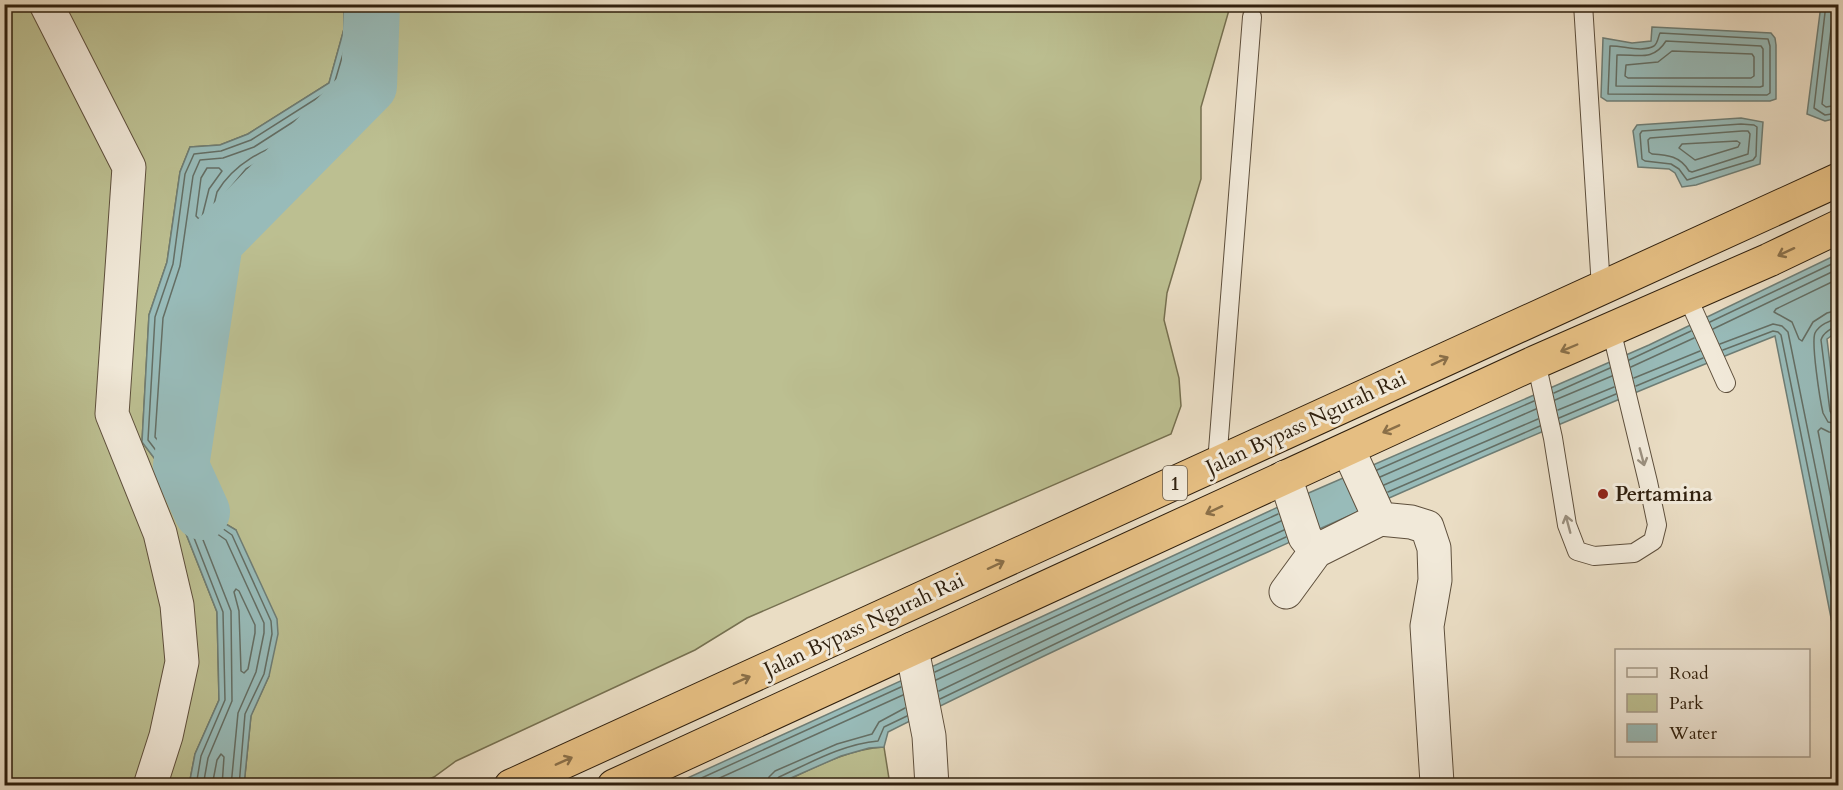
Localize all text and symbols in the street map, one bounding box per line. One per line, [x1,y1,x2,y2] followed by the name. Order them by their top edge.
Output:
[1777,247,1795,259] one-way arrow
[1560,343,1578,354] one-way arrow
[1431,355,1449,367] one-way arrow
[1198,364,1411,484] street label: Jalan Bypass Ngurah Rai
[1383,424,1401,435] one-way arrow
[1636,447,1648,466] one-way arrow
[1163,466,1187,500] road number: 1
[1615,480,1713,509] place label: Pertamina
[1596,487,1610,501] marker: Pertamina
[1205,504,1223,516] one-way arrow
[1561,515,1573,534] one-way arrow
[986,558,1004,570] one-way arrow
[756,566,969,686] street label: Jalan Bypass Ngurah Rai
[1615,649,1810,757] legend
[1669,661,1709,686] text: Road
[732,674,750,686] one-way arrow
[1669,691,1704,716] text: Park
[1668,721,1718,746] text: Water
[555,755,573,767] one-way arrow

